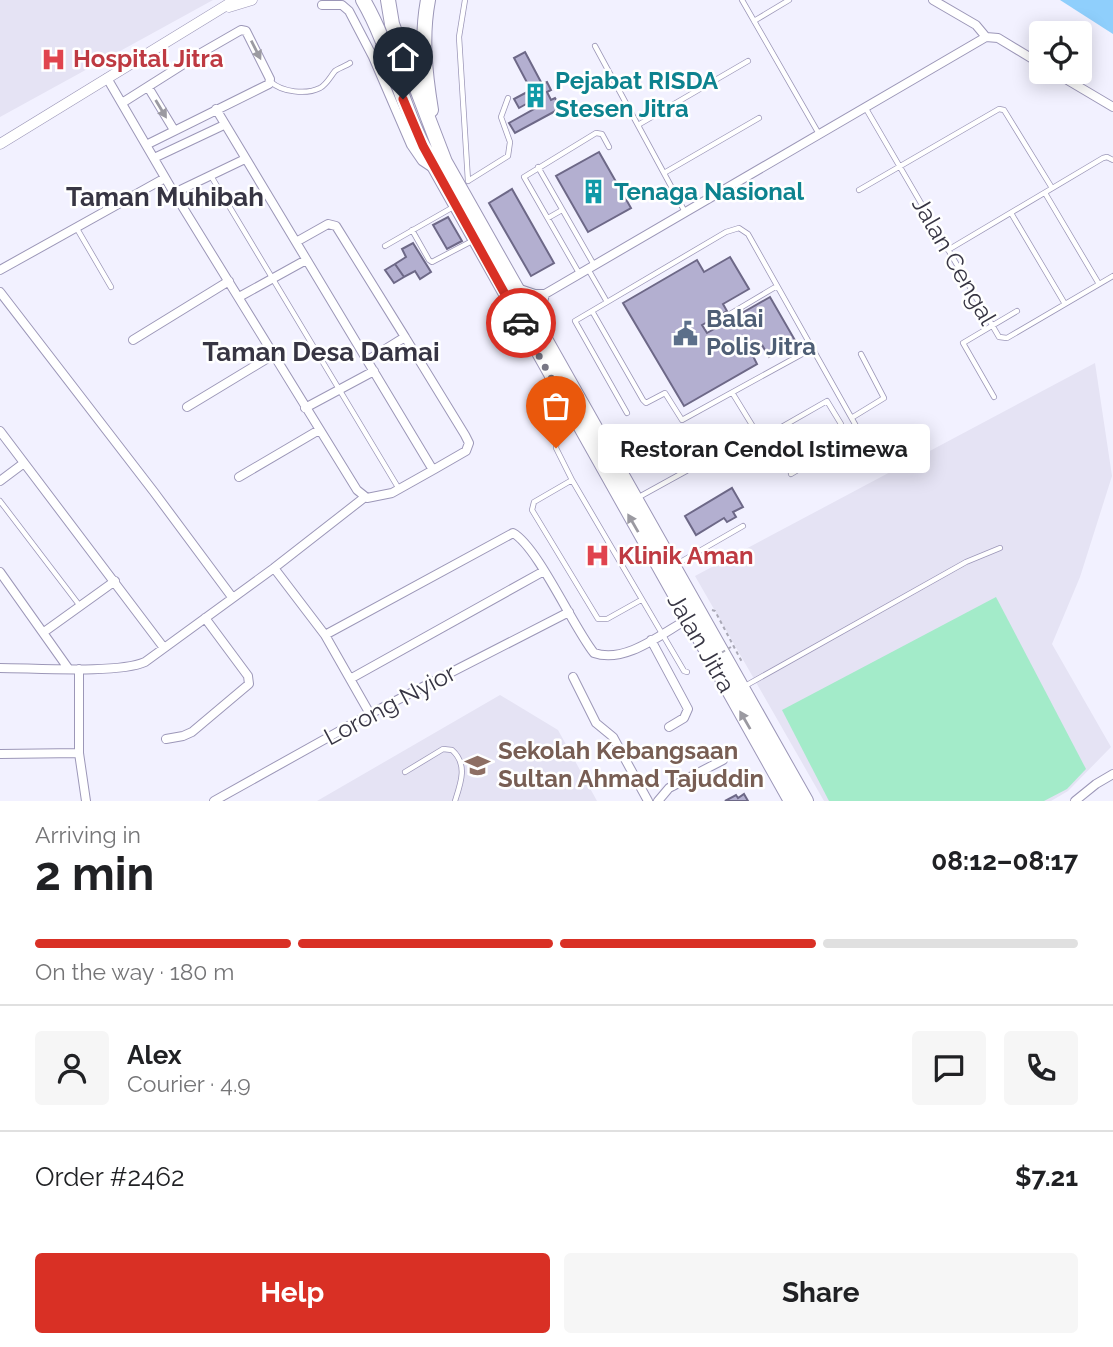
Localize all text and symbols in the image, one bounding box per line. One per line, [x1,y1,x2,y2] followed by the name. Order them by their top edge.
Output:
[1029,21,1092,84] map controls
[1029,21,1092,84] button: locate
[373,27,433,99] pin
[384,38,422,76] icon: home
[250,40,261,60] one-way arrow
[73,44,224,73] place label: Hospital Jitra
[39,45,67,73] hospital icon: Hospital Jitra
[555,66,719,123] place label: Pejabat RISDA Stesen Jitra
[521,81,549,109] building icon: Pejabat RISDA Stesen Jitra
[155,99,167,118] one-way arrow
[614,177,805,206] place label: Tenaga Nasional
[580,178,608,206] building icon: Tenaga Nasional
[66,182,264,212] district label: Taman Muhibah
[906,192,1003,330] street label: Jalan Cengal
[486,288,556,358] courier
[502,304,540,342] icon: car
[706,304,816,361] place label: Balai Polis Jitra
[672,319,700,347] public building icon: Balai Polis Jitra
[202,337,440,367] district label: Taman Desa Damai
[526,376,586,448] pin
[537,387,575,425] icon: bag
[598,424,931,472] callout: Restoran Cendol Istimewa
[620,435,908,462] text: Restoran Cendol Istimewa
[627,513,639,532] one-way arrow
[618,541,754,570] place label: Klinik Aman
[584,542,612,570] hospital icon: Klinik Aman
[661,588,741,698] street label: Jalan Jitra
[319,658,461,751] street label: Lorong Nyior
[739,711,751,730] one-way arrow
[498,736,764,793] place label: Sekolah Kebangsaan Sultan Ahmad Tajuddin
[464,751,492,779] school or university icon: Sekolah Kebangsaan Sultan Ahmad Tajuddin
[35,821,141,848] text: Arriving in
[931,846,1078,876] text: 08:12–08:17
[35,847,154,901] text: 2 min
[35,958,234,985] text: On the way · 180 m
[35,1031,109,1105] button: person
[912,1031,986,1105] button: chat
[1004,1031,1078,1105] button: phone
[127,1040,182,1070] text: Alex
[127,1070,251,1097] text: Courier · 4.9
[35,1162,184,1192] text: Order #2462
[1015,1162,1078,1192] text: $7.21
[35,1253,550,1333] button: Help
[564,1253,1078,1333] button: Share

